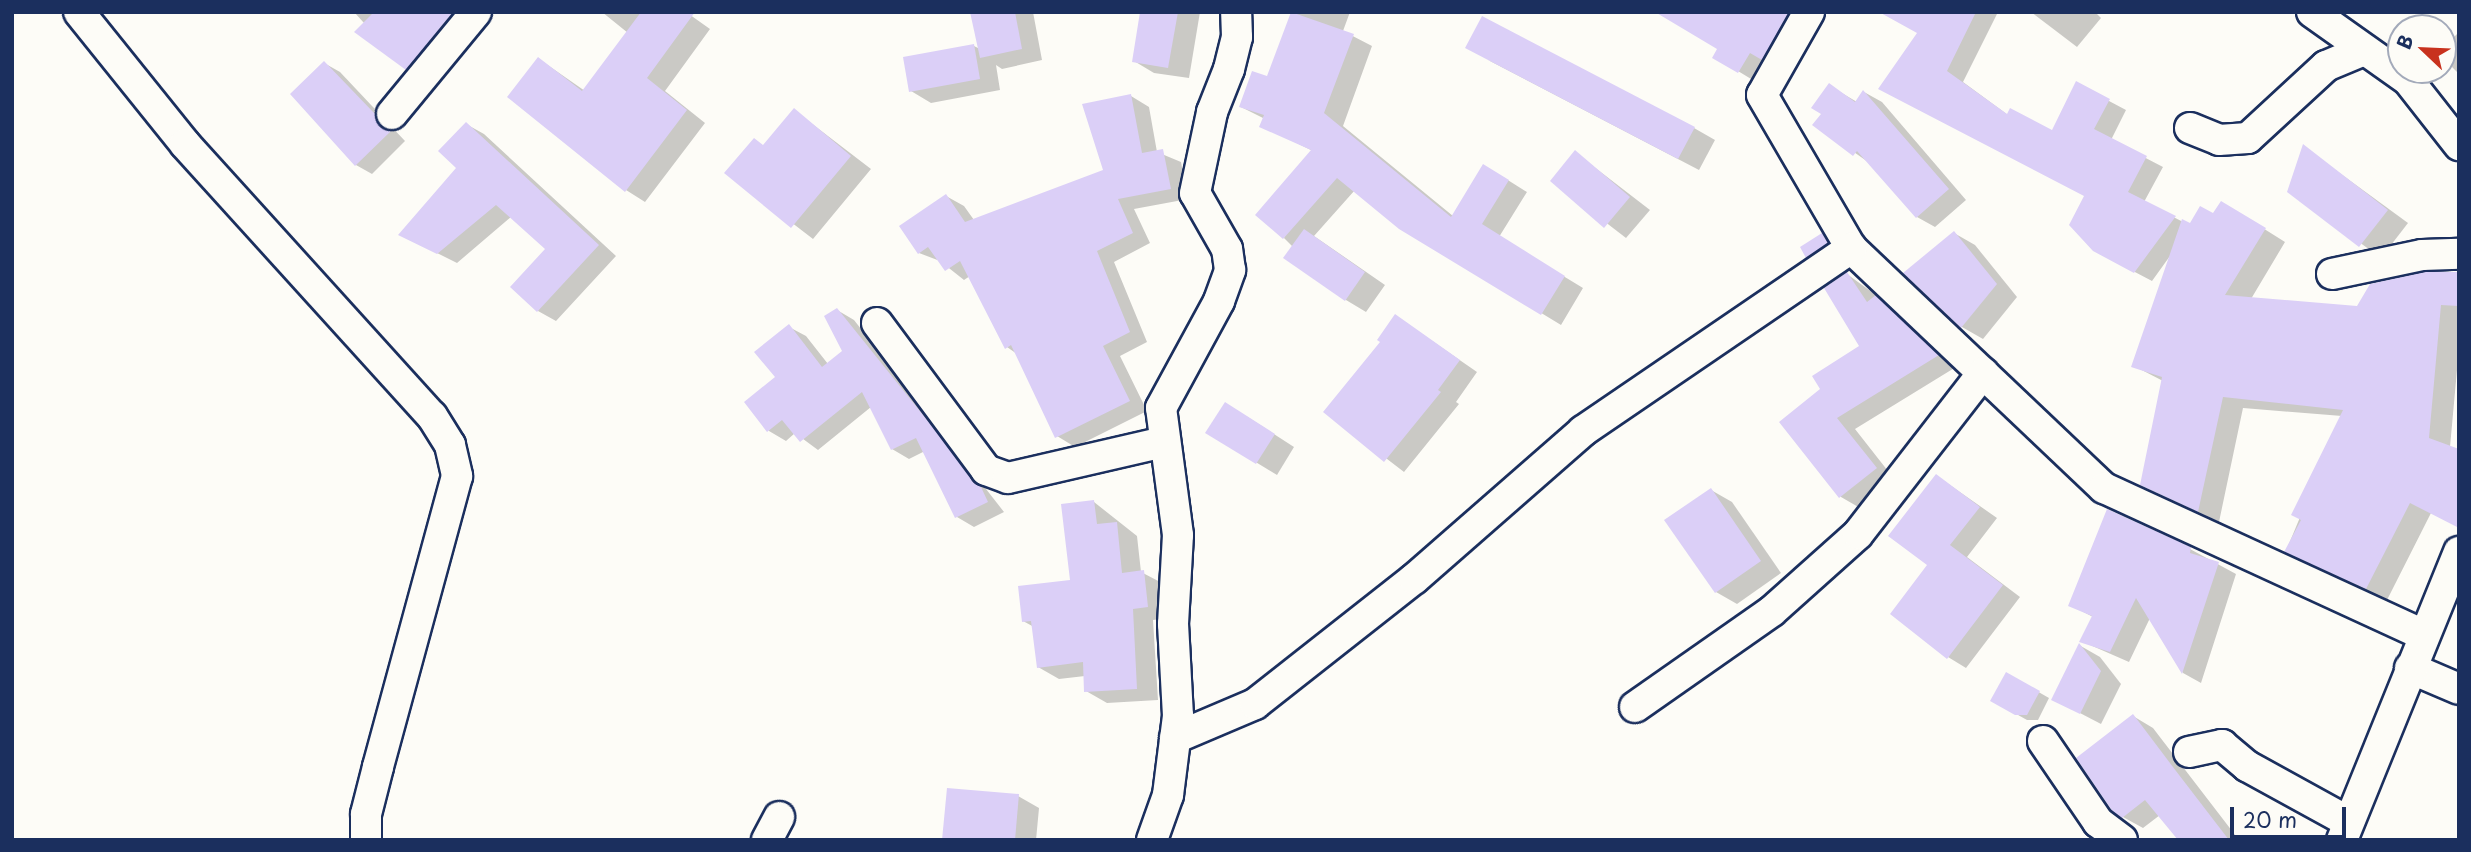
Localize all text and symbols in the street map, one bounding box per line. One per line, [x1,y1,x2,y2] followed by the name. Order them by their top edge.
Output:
[2387,14,2457,84] north arrow
[2389,30,2420,53] text: B
[2233,792,2348,836] scale bar
[2243,803,2297,835] text: 20 m

